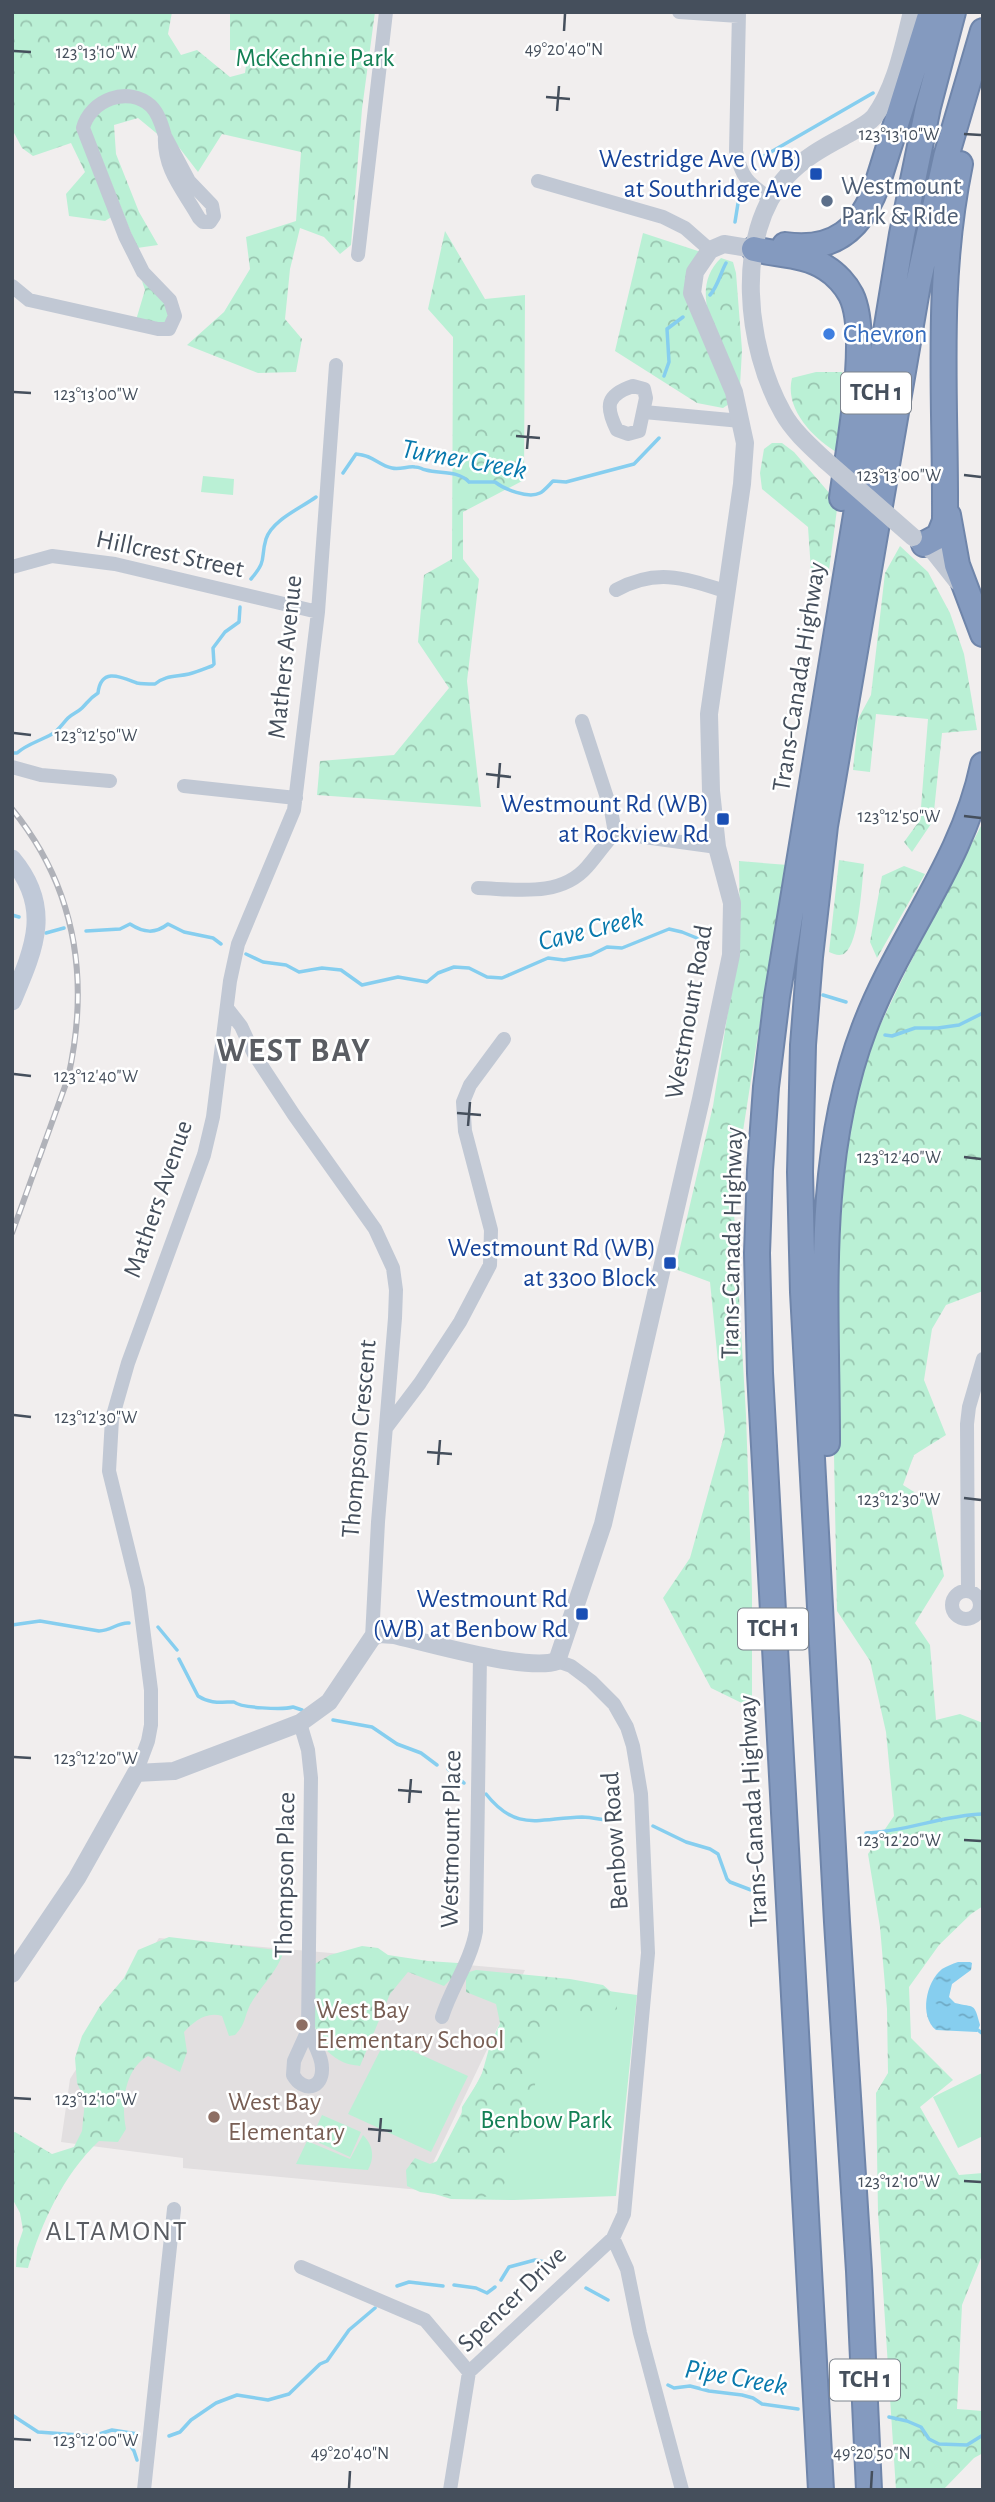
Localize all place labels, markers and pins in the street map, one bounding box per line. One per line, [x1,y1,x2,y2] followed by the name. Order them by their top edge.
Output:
[599,146,802,202] place label: Westridge Ave (WB) at Southridge Ave
[808,166,824,182] marker: Westridge Ave (WB) at Southridge Ave
[841,173,961,229] place label: Westmount Park & Ride
[819,193,835,209] marker: Westmount Park & Ride
[843,321,927,347] place label: Chevron
[821,326,837,342] marker: Chevron
[501,791,709,847] place label: Westmount Rd (WB) at Rockview Rd
[715,811,731,827] marker: Westmount Rd (WB) at Rockview Rd
[448,1235,656,1291] place label: Westmount Rd (WB) at 3300 Block
[662,1255,678,1271] marker: Westmount Rd (WB) at 3300 Block
[373,1586,568,1642] place label: Westmount Rd (WB) at Benbow Rd
[574,1606,590,1622] marker: Westmount Rd (WB) at Benbow Rd
[316,1997,505,2053] place label: West Bay Elementary School
[294,2017,310,2033] marker: West Bay Elementary School
[228,2089,345,2145] place label: West Bay Elementary
[206,2109,222,2125] marker: West Bay Elementary

